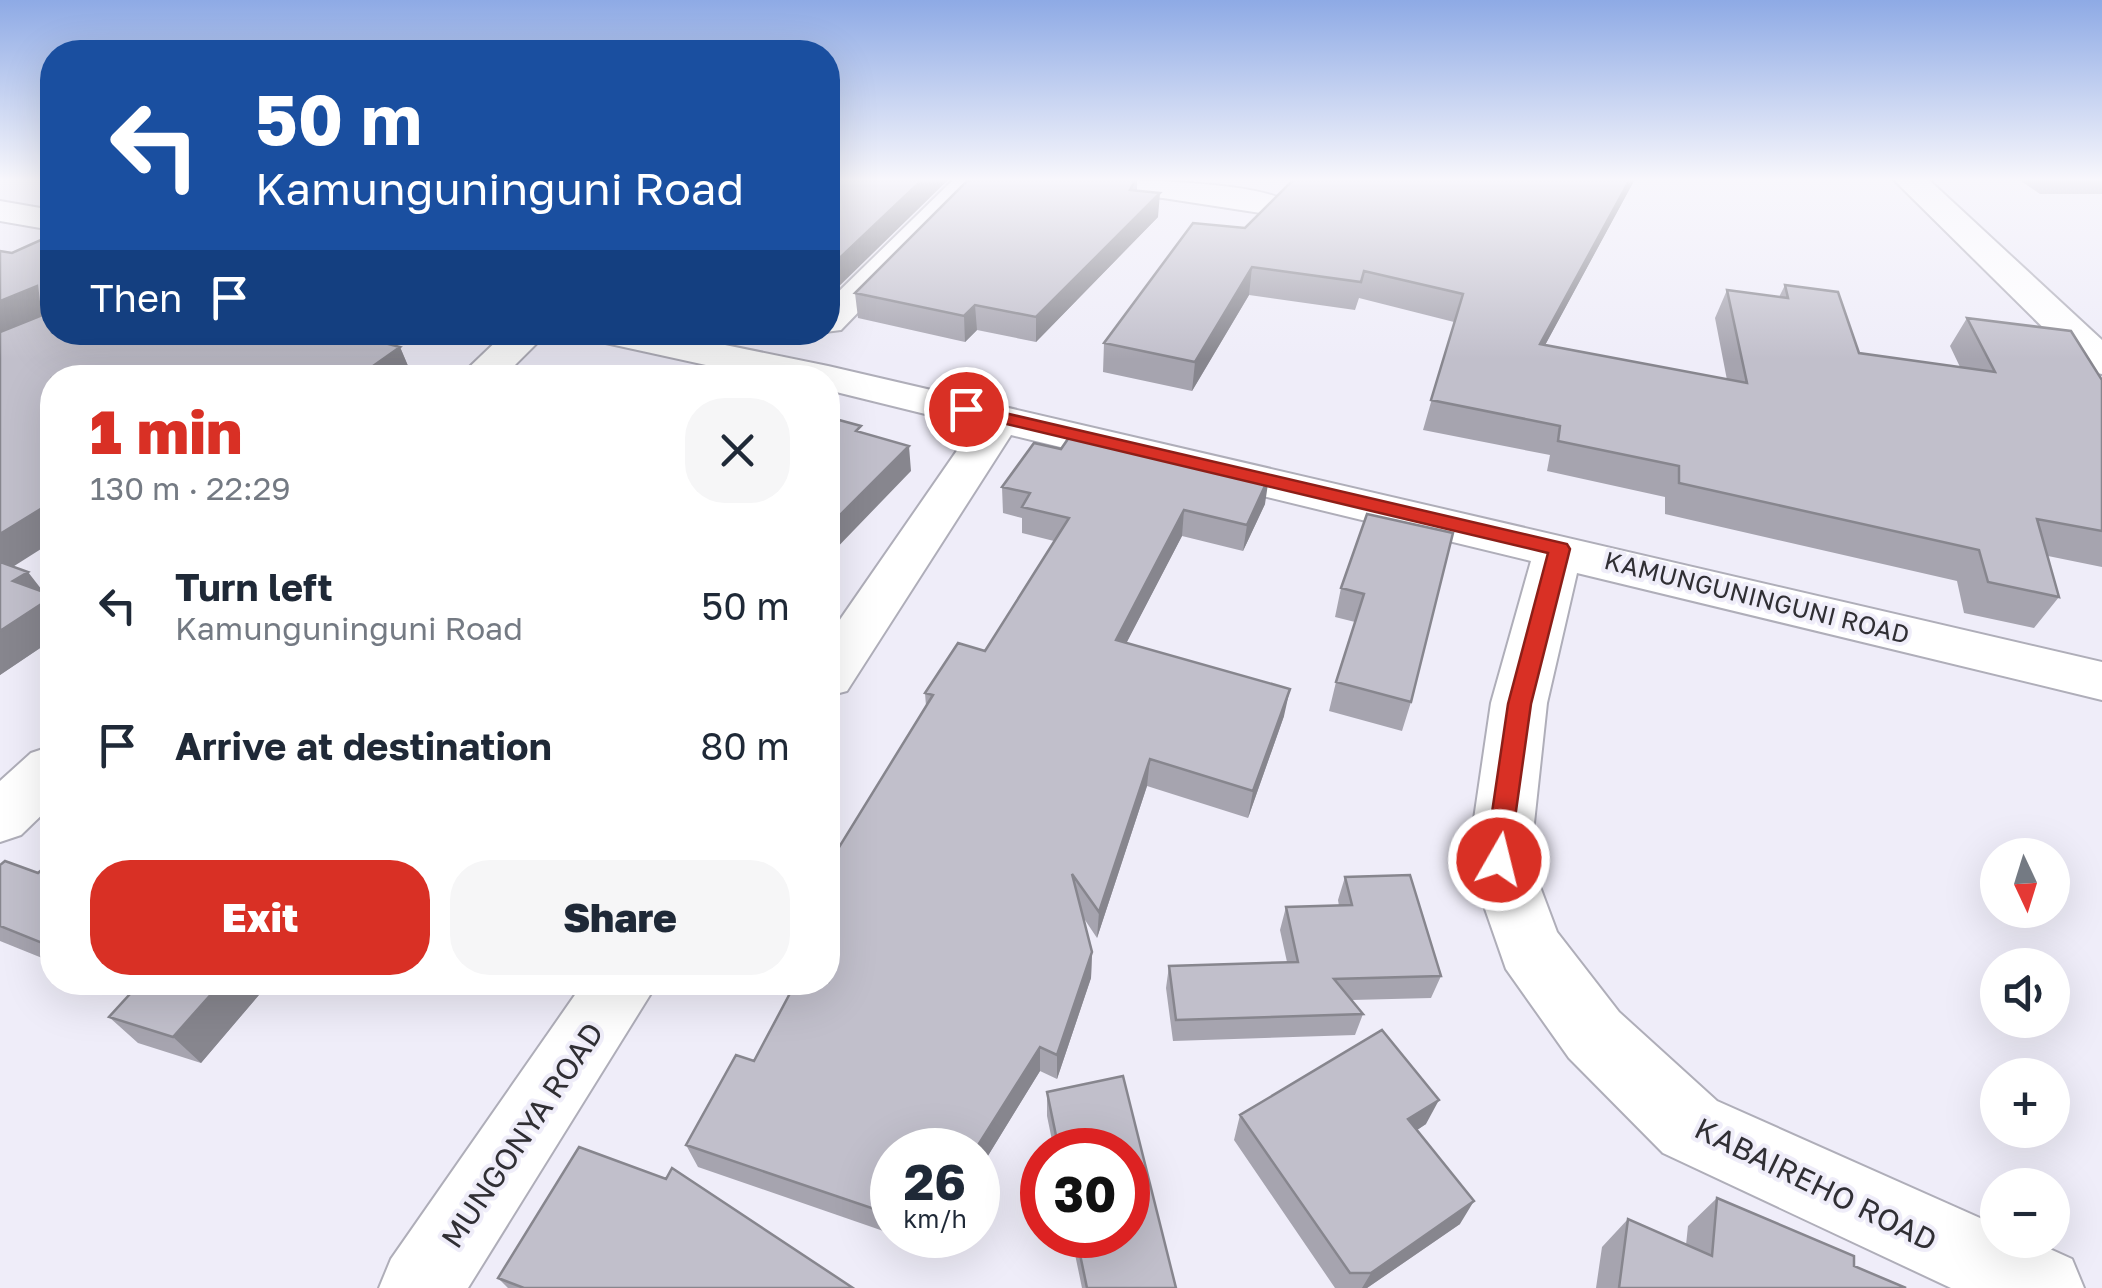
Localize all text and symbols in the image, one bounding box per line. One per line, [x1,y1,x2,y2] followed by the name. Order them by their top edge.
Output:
[255,76,422,160] text: 50 m
[90,80,220,210] icon: left
[255,161,744,215] text: Kamunguninguni Road
[202,270,257,325] icon: arrive
[90,275,182,320] text: Then
[924,367,1009,452] pin
[939,382,994,437] icon: arrive
[90,395,242,467] text: 1 min
[685,398,790,503] button: close
[90,469,291,507] text: 130 m · 22:29
[1601,544,1913,650] street label: KAMUNGUNINGUNI ROAD
[175,564,333,609] text: Turn left
[90,578,145,633] icon: left
[701,583,790,628] text: 50 m
[175,609,523,647] text: Kamunguninguni Road
[90,718,145,773] icon: arrive
[175,723,552,768] text: Arrive at destination
[700,723,790,768] text: 80 m
[1447,808,1551,912] position arrow
[1980,838,2070,928] north arrow
[1980,838,2070,1258] map controls
[90,860,430,975] button: Exit
[450,860,790,975] button: Share
[1980,948,2070,1038] button: sound
[433,1016,611,1254] street label: MUNGONYA ROAD
[1980,1058,2070,1148] button: +
[1689,1110,1943,1258] street label: KABAIREHO ROAD
[1020,1128,1150,1258] speed limit sign: 30
[904,1151,966,1211] text: 26
[1980,1168,2070,1258] button: −
[903,1203,967,1234] text: km/h

